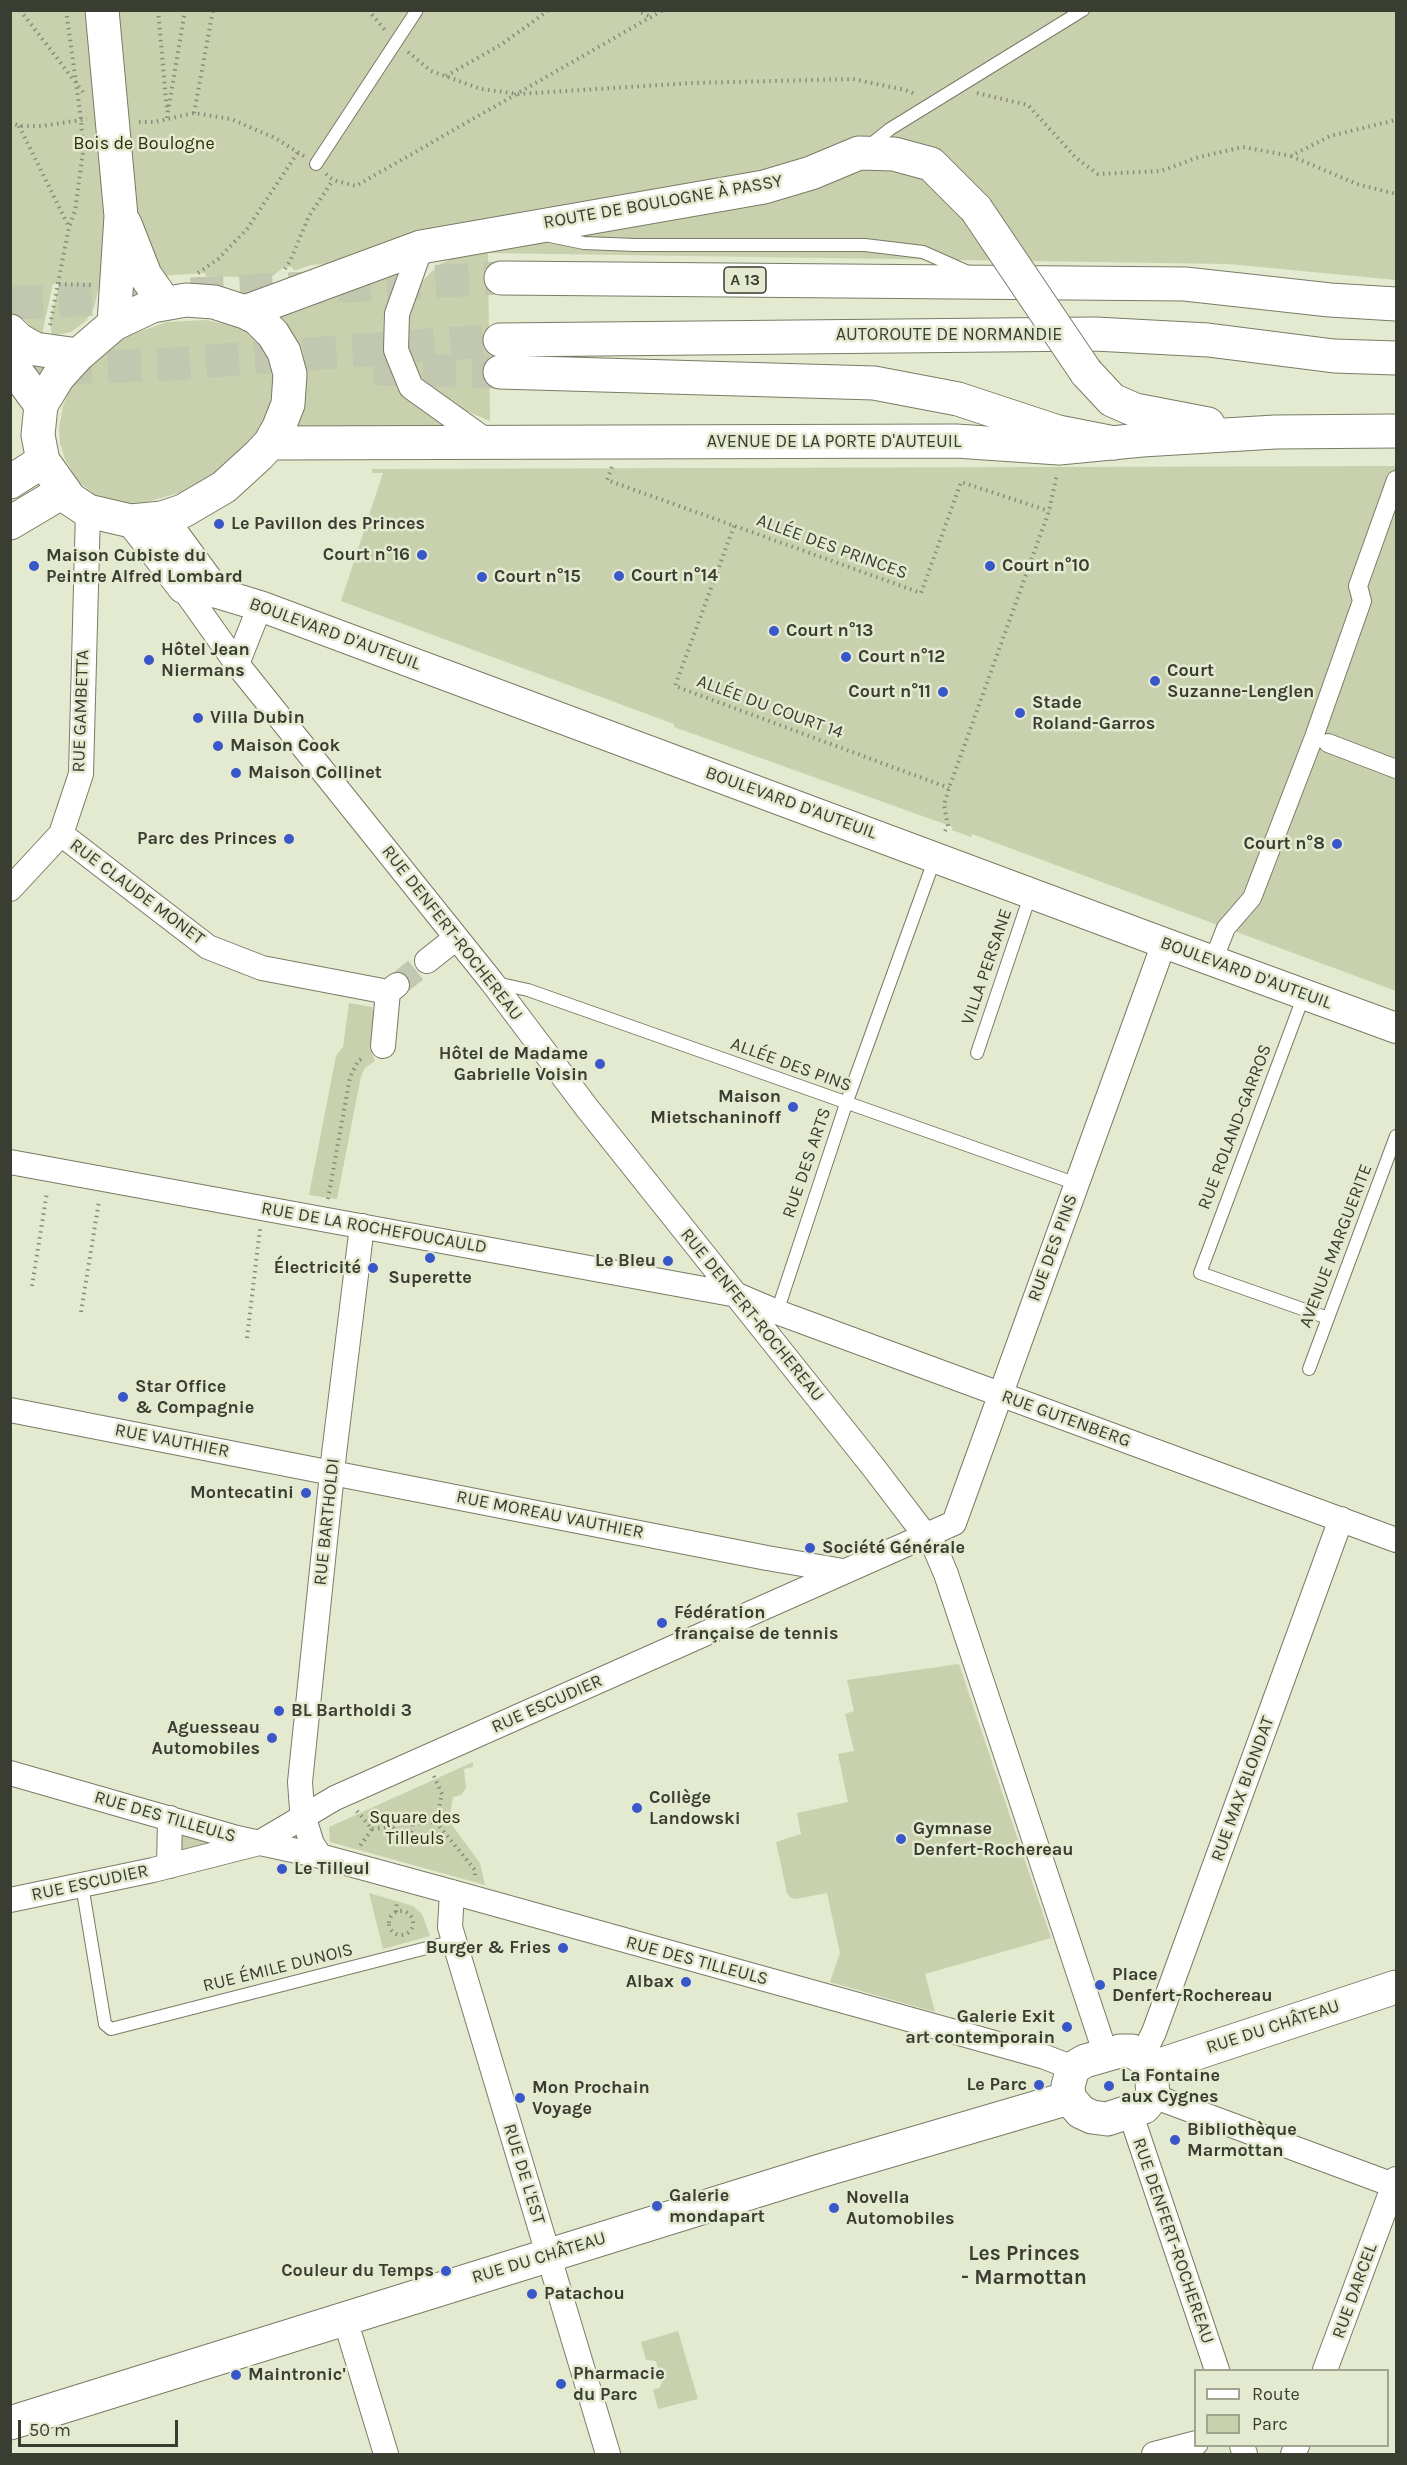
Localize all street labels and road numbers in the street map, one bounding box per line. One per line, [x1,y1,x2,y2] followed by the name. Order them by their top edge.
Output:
[542,170,784,234] street label: ROUTE DE BOULOGNE À PASSY
[724,267,766,293] road number: A 13
[836,324,1062,346] street label: AUTOROUTE DE NORMANDIE
[707,431,961,453] street label: AVENUE DE LA PORTE D'AUTEUIL
[754,510,910,584] street label: ALLÉE DES PRINCES
[246,593,424,675] street label: BOULEVARD D'AUTEUIL
[68,649,94,773] street label: RUE GAMBETTA
[694,670,846,744] street label: ALLÉE DU COURT 14
[702,762,880,844] street label: BOULEVARD D'AUTEUIL
[65,834,209,950] street label: RUE CLAUDE MONET
[377,841,527,1025] street label: RUE DENFERT-ROCHEREAU
[957,906,1017,1028] street label: VILLA PERSANE
[1157,932,1335,1014] street label: BOULEVARD D'AUTEUIL
[728,1033,854,1097] street label: ALLÉE DES PINS
[1193,1041,1277,1213] street label: RUE ROLAND-GARROS
[778,1105,836,1221] street label: RUE DES ARTS
[1295,1161,1377,1331] street label: AVENUE MARGUERITE
[1024,1191,1082,1305] street label: RUE DES PINS
[260,1198,488,1258] street label: RUE DE LA ROCHEFOUCAULD
[676,1224,828,1406] street label: RUE DENFERT-ROCHEREAU
[998,1386,1134,1452] street label: RUE GUTENBERG
[113,1419,231,1463] street label: RUE VAUTHIER
[310,1457,344,1587] street label: RUE BARTHOLDI
[454,1486,646,1544] street label: RUE MOREAU VAUTHIER
[488,1670,606,1738] street label: RUE ESCUDIER
[1207,1714,1279,1864] street label: RUE MAX BLONDAT
[92,1786,238,1848] street label: RUE DES TILLEULS
[30,1860,150,1906] street label: RUE ESCUDIER
[624,1932,770,1990] street label: RUE DES TILLEULS
[201,1939,355,1997] street label: RUE ÉMILE DUNOIS
[1204,1995,1342,2059] street label: RUE DU CHÂTEAU
[498,2121,550,2227] street label: RUE DE L'EST
[1128,2135,1218,2347] street label: RUE DENFERT-ROCHEREAU
[469,2227,609,2289] street label: RUE DU CHÂTEAU
[1328,2240,1382,2342] street label: RUE DARCEL

